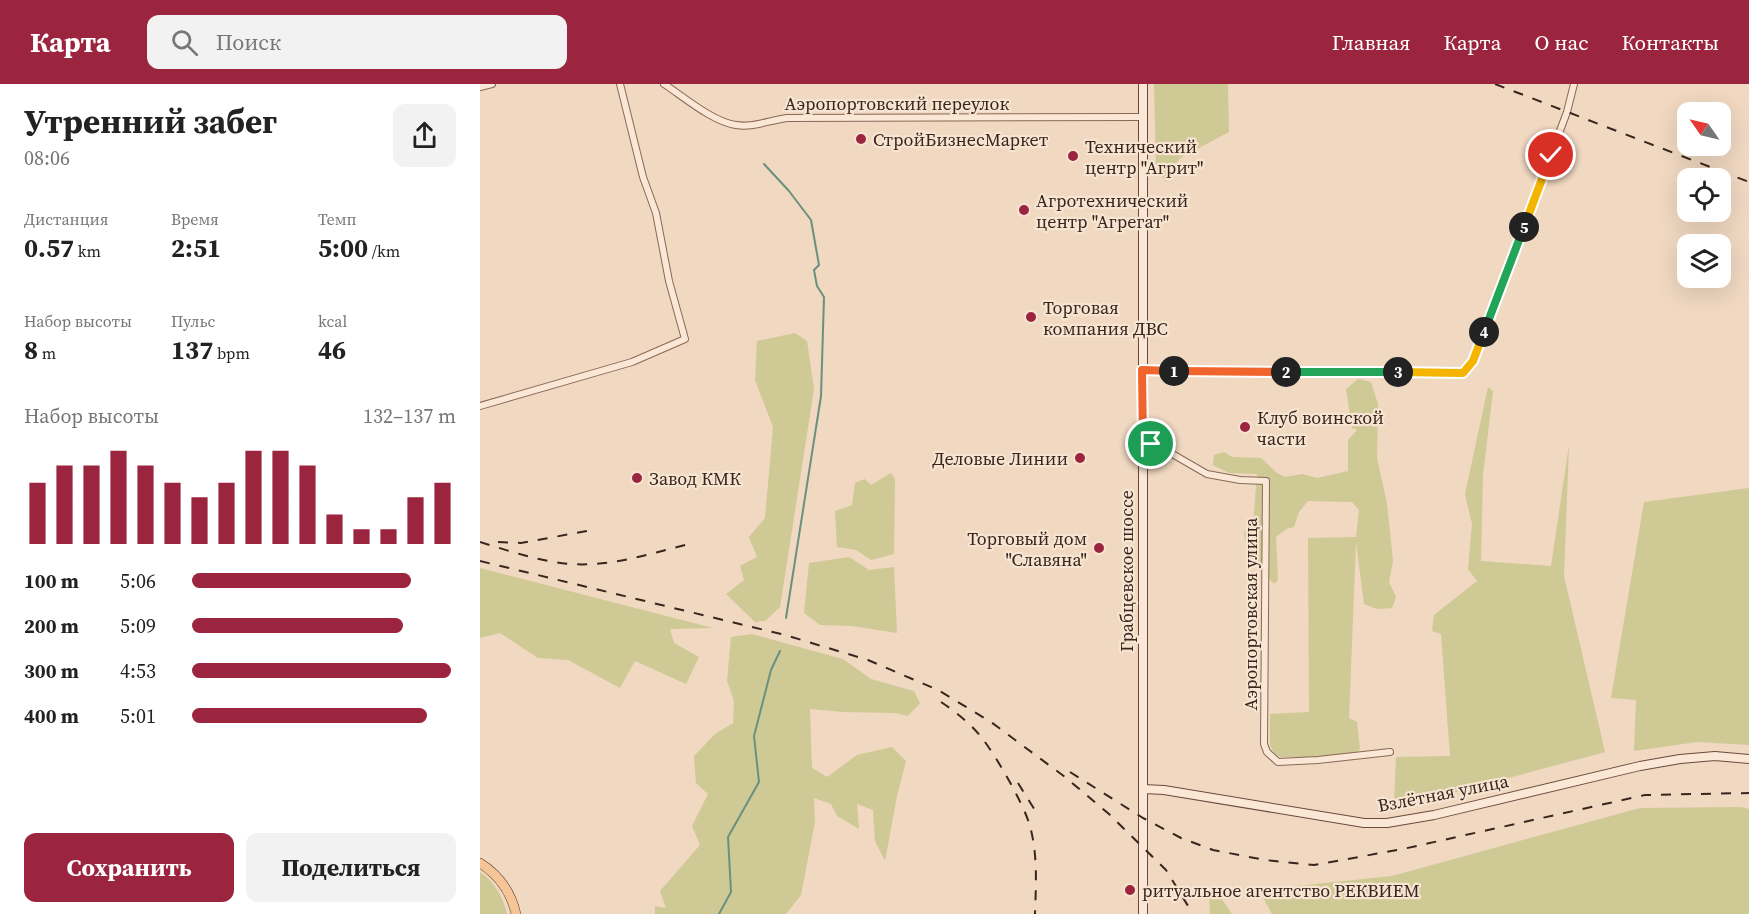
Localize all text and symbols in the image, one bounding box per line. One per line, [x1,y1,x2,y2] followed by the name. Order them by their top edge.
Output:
[147,15,567,69] search box
[30,23,111,61] text: Карта
[168,26,201,59] icon: search
[216,27,281,57] text: Поиск
[1332,28,1410,57] text: Главная
[1443,28,1501,57] text: Карта
[1534,28,1588,57] text: О нас
[1621,28,1719,57] text: Контакты
[785,91,1009,116] street label: Аэропортовский переулок
[24,99,277,144] text: Утренний забег
[1677,102,1731,156] north arrow
[1677,102,1731,288] map controls
[393,104,456,167] button: share
[873,127,1049,152] place label: СтройБизнесМаркет
[1525,129,1576,180] pin
[854,132,868,146] marker: СтройБизнесМаркет
[1085,134,1204,180] place label: Технический центр "Агрит"
[1534,138,1567,171] icon: check
[24,144,70,172] text: 08:06
[1066,149,1080,163] marker: Технический центр "Агрит"
[1677,168,1731,222] button: locate
[1036,188,1188,234] place label: Агротехнический центр "Агрегат"
[1017,203,1031,217] marker: Агротехнический центр "Агрегат"
[24,208,108,230] text: Дистанция
[171,208,219,230] text: Время
[318,208,357,230] text: Темп
[1509,212,1539,242] pin: 5
[1520,216,1528,238] text: 5
[24,230,74,266] text: 0.57
[171,230,221,266] text: 2:51
[318,230,368,266] text: 5:00
[1677,234,1731,288] button: layers
[74,240,101,262] text: km
[368,240,400,262] text: /km
[1043,295,1168,341] place label: Торговая компания ДВС
[24,310,132,332] text: Набор высоты
[171,310,215,332] text: Пульс
[318,310,347,332] text: kcal
[1024,310,1038,324] marker: Торговая компания ДВС
[1469,317,1499,347] pin: 4
[1480,321,1488,343] text: 4
[24,332,38,368] text: 8
[171,332,213,368] text: 137
[318,332,346,368] text: 46
[38,342,56,364] text: m
[213,342,250,364] text: bpm
[1159,356,1189,386] pin: 1
[1271,357,1301,387] pin: 2
[1383,357,1413,387] pin: 3
[1170,360,1178,382] text: 1
[1282,361,1290,383] text: 2
[1394,361,1402,383] text: 3
[24,402,159,430] text: Набор высоты
[363,402,456,430] text: 132–137 m
[1257,405,1384,451] place label: Клуб воинской части
[1125,418,1176,469] pin
[1238,420,1252,434] marker: Клуб воинской части
[1134,427,1167,460] icon: arrive
[932,446,1068,471] place label: Деловые Линии
[1073,451,1087,465] marker: Деловые Линии
[649,466,741,491] place label: Завод КМК
[630,471,644,485] marker: Завод КМК
[1114,490,1139,652] street label: Грабцевское шоссе
[1238,517,1263,710] street label: Аэропортовская улица
[967,526,1087,572] place label: Торговый дом "Славяна"
[1092,541,1106,555] marker: Торговый дом "Славяна"
[24,567,79,595] text: 100 m
[120,567,156,595] text: 5:06
[24,612,79,640] text: 200 m
[120,612,156,640] text: 5:09
[24,657,79,685] text: 300 m
[120,657,156,685] text: 4:53
[24,702,79,730] text: 400 m
[120,702,156,730] text: 5:01
[1375,768,1511,818] street label: Взлётная улица
[24,833,234,902] button: Сохранить
[246,833,456,902] button: Поделиться
[1142,878,1420,903] place label: ритуальное агентство РЕКВИЕМ
[1123,883,1137,897] marker: ритуальное агентство РЕКВИЕМ

